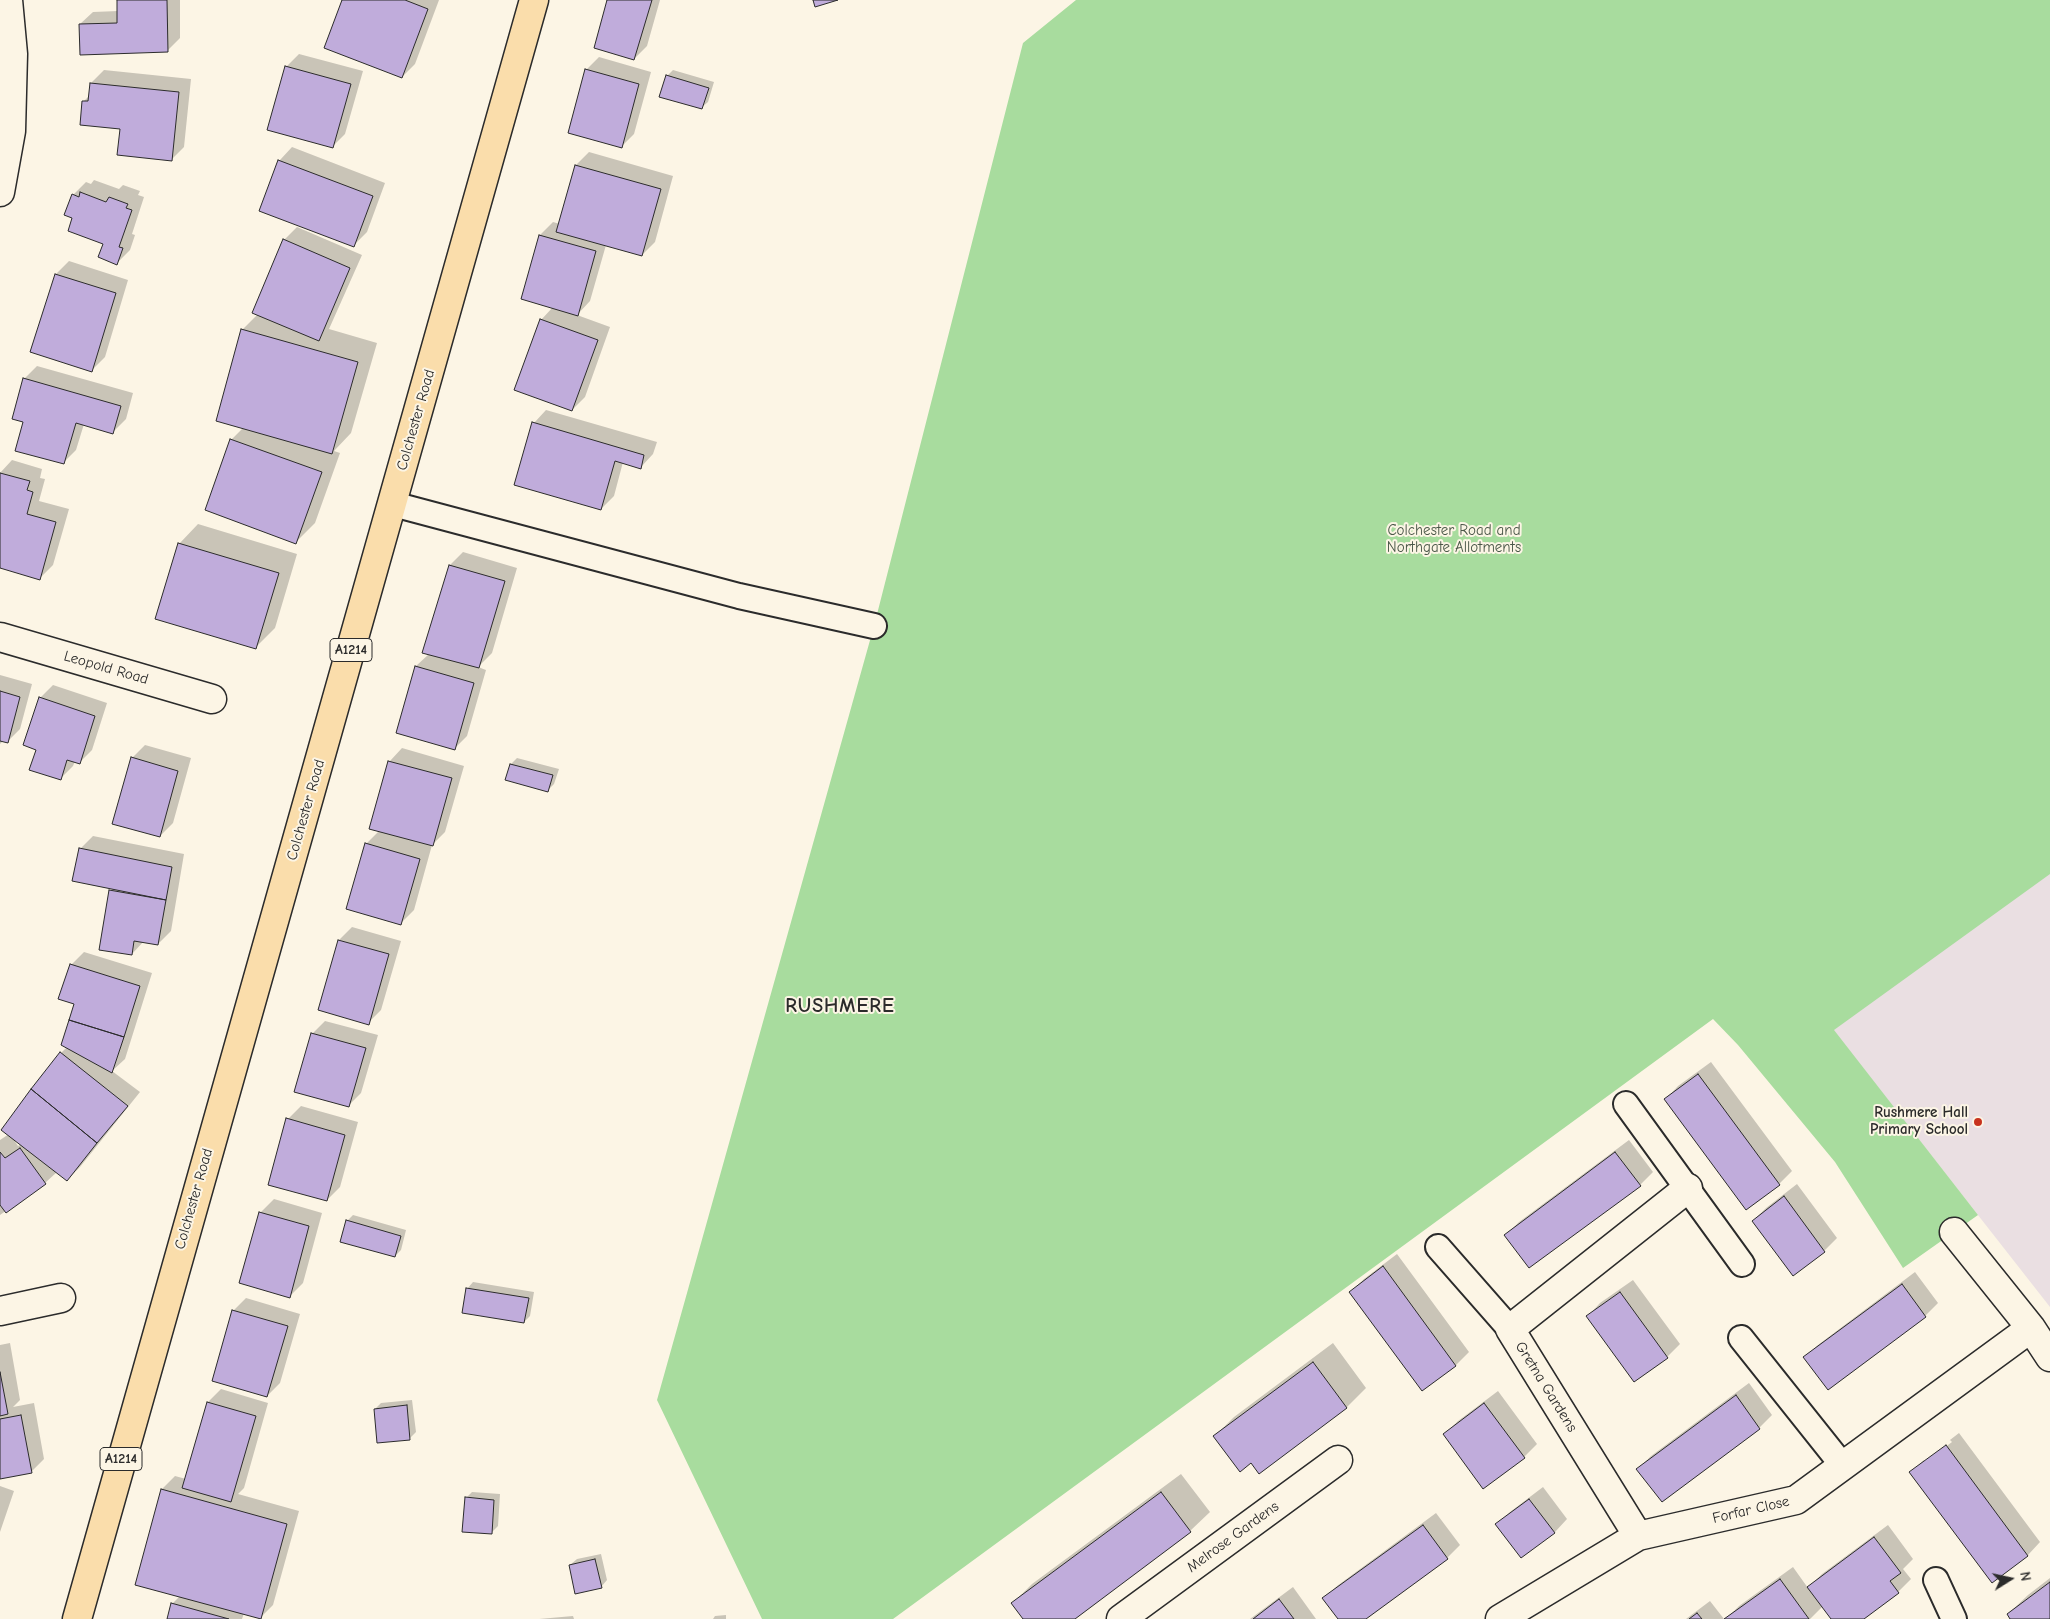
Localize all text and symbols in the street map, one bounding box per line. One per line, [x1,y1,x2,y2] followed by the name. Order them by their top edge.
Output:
[393,367,439,473] street label: Colchester Road
[1387,522,1521,557] park label: Colchester Road and Northgate Allotments
[330,638,372,662] road number: A1214
[62,647,150,689] street label: Leopold Road
[283,757,329,863] street label: Colchester Road
[784,994,896,1018] district label: RUSHMERE
[1870,1104,1968,1139] place label: Rushmere Hall Primary School
[1972,1116,1984,1128] marker: Rushmere Hall Primary School
[171,1146,217,1252] street label: Colchester Road
[1511,1338,1581,1436] street label: Gretna Gardens
[100,1448,142,1470] road number: A1214
[1711,1492,1791,1528] street label: Forfar Close
[1183,1498,1283,1576] street label: Melrose Gardens
[1985,1554,2035,1604] north arrow
[2016,1570,2034,1582] text: N

